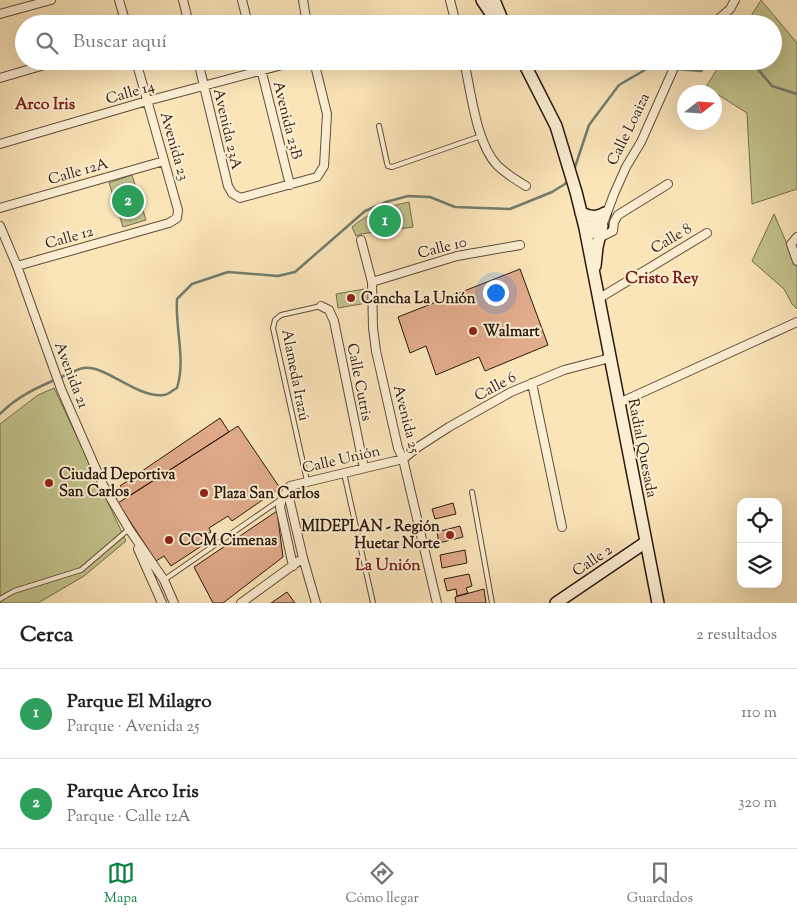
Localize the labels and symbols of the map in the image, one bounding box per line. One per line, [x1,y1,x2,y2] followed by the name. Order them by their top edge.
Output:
[104,76,158,110] street label: Calle 14
[267,79,307,162] street label: Avenida 23B
[677,85,722,130] north arrow
[207,87,246,172] street label: Avenida 23A
[603,90,656,169] street label: Calle Loaiza
[15,94,75,117] district label: Arco Iris
[154,110,193,183] street label: Avenida 23
[46,154,111,191] street label: Calle 12A
[112,182,144,220] pin: 2
[369,202,401,240] pin: 1
[647,219,696,260] street label: Calle 8
[43,222,96,255] street label: Calle 12
[416,232,469,265] street label: Calle 10
[625,268,699,291] district label: Cristo Rey
[483,280,509,306] your location
[361,289,476,310] place label: Cancha La Unión
[345,292,357,304] marker: Cancha La Unión
[483,322,541,343] place label: Walmart
[467,325,479,337] marker: Walmart
[275,328,314,423] street label: Alameda Irazú
[48,339,93,412] street label: Avenida 21
[341,342,376,423] street label: Calle Cutris
[471,368,520,407] street label: Calle 6
[387,383,424,456] street label: Avenida 25
[622,397,661,500] street label: Radial Quesada
[300,441,383,480] street label: Calle Unión
[59,465,176,503] place label: Ciudad Deportiva San Carlos
[43,477,55,489] marker: Ciudad Deportiva San Carlos
[214,484,320,505] place label: Plaza San Carlos
[198,487,210,499] marker: Plaza San Carlos
[301,517,440,555] place label: MIDEPLAN - Región Huetar Norte
[444,529,456,541] marker: MIDEPLAN - Región Huetar Norte
[179,531,277,552] place label: CCM Cimenas
[163,534,175,546] marker: CCM Cimenas
[569,540,617,582] street label: Calle 2
[355,555,421,578] district label: La Unión

